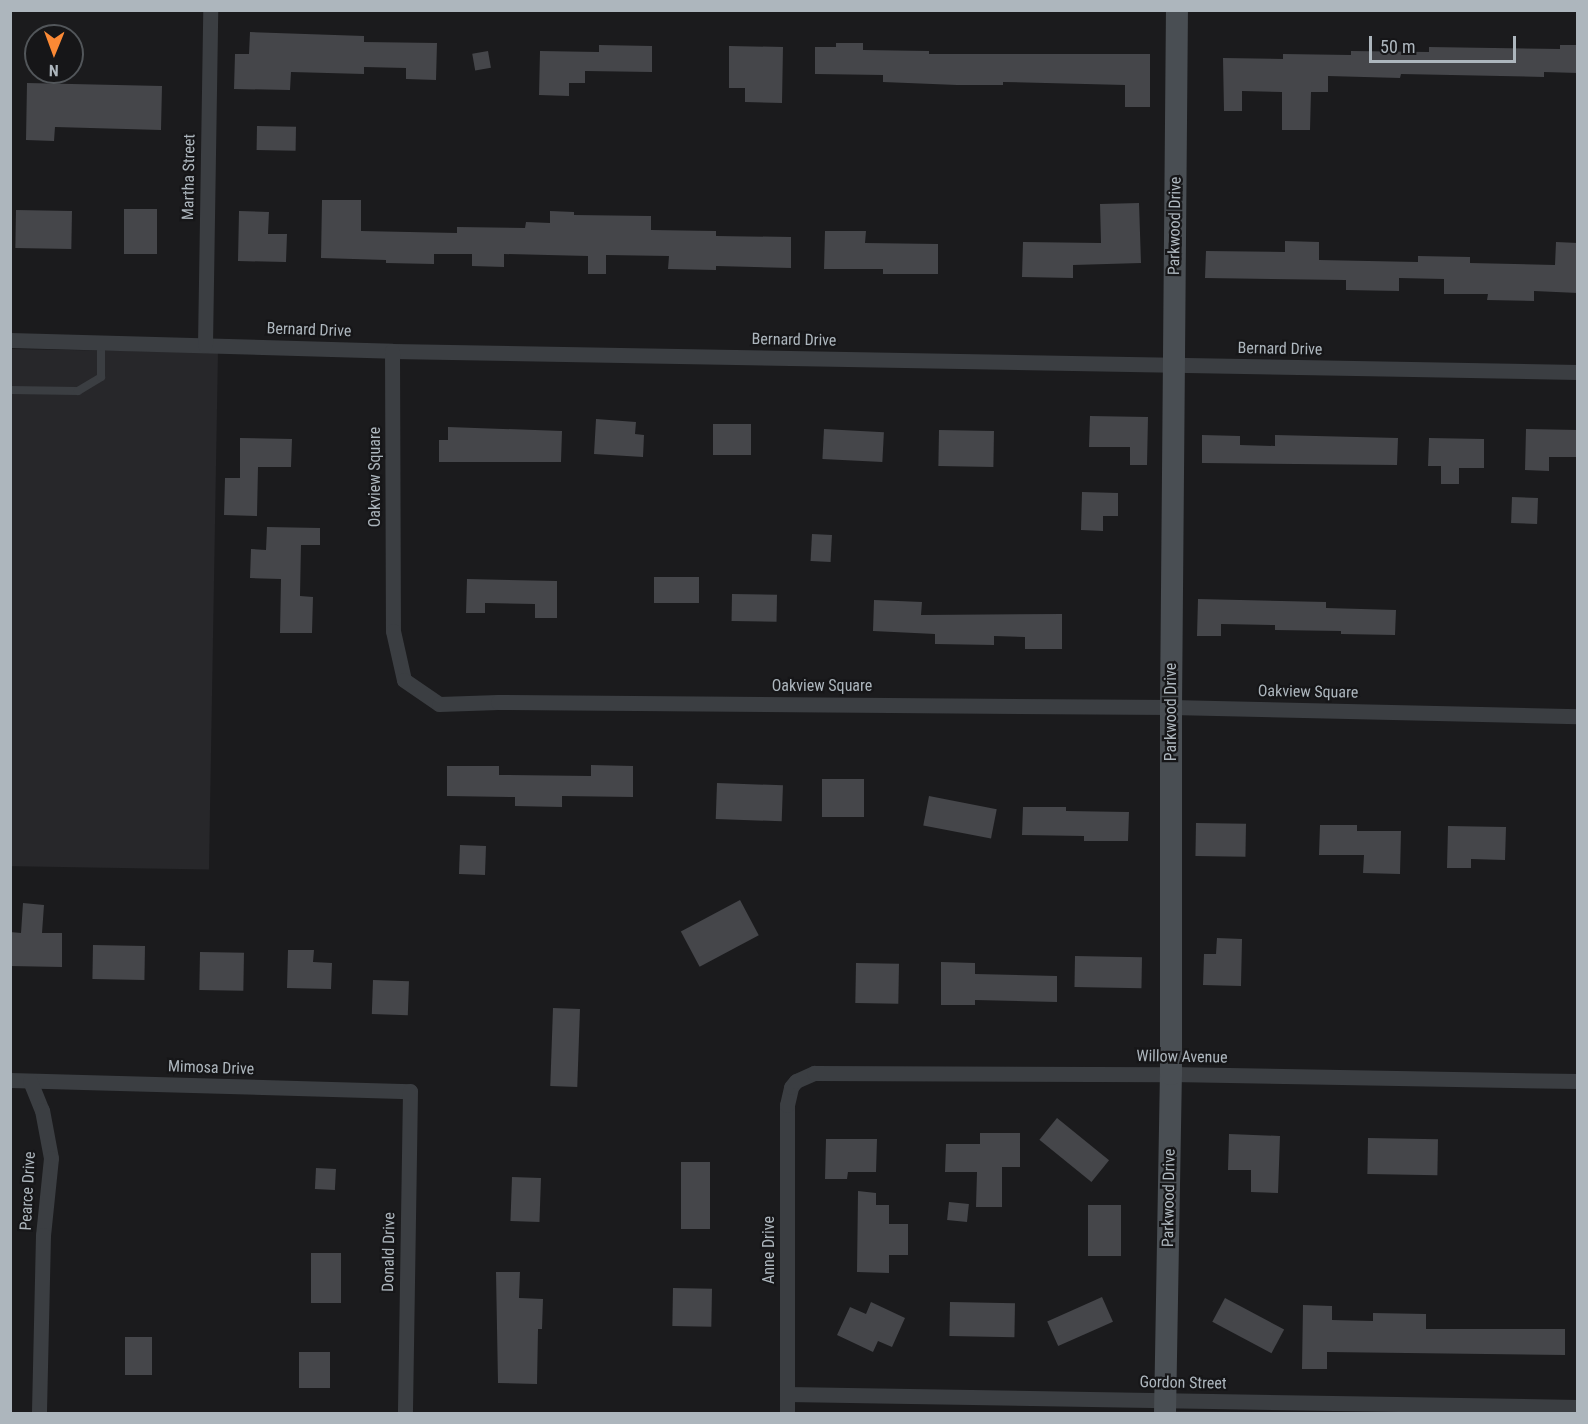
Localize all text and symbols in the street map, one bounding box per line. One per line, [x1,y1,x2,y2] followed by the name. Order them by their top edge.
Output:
[24,24,84,84] north arrow
[1372,24,1519,62] scale bar
[1380,36,1415,57] text: 50 m
[49,61,59,80] text: N
[179,134,199,220] street label: Martha Street
[1165,177,1185,275] street label: Parkwood Drive
[266,319,352,341] street label: Bernard Drive
[751,330,837,350] street label: Bernard Drive
[1237,339,1323,359] street label: Bernard Drive
[365,427,385,527] street label: Oakview Square
[1161,663,1181,761] street label: Parkwood Drive
[772,676,872,696] street label: Oakview Square
[1258,682,1358,702] street label: Oakview Square
[1136,1047,1228,1067] street label: Willow Avenue
[167,1057,255,1079] street label: Mimosa Drive
[1159,1149,1179,1247] street label: Parkwood Drive
[16,1151,40,1231] street label: Pearce Drive
[379,1212,399,1292] street label: Donald Drive
[759,1216,779,1284] street label: Anne Drive
[1139,1373,1227,1393] street label: Gordon Street

